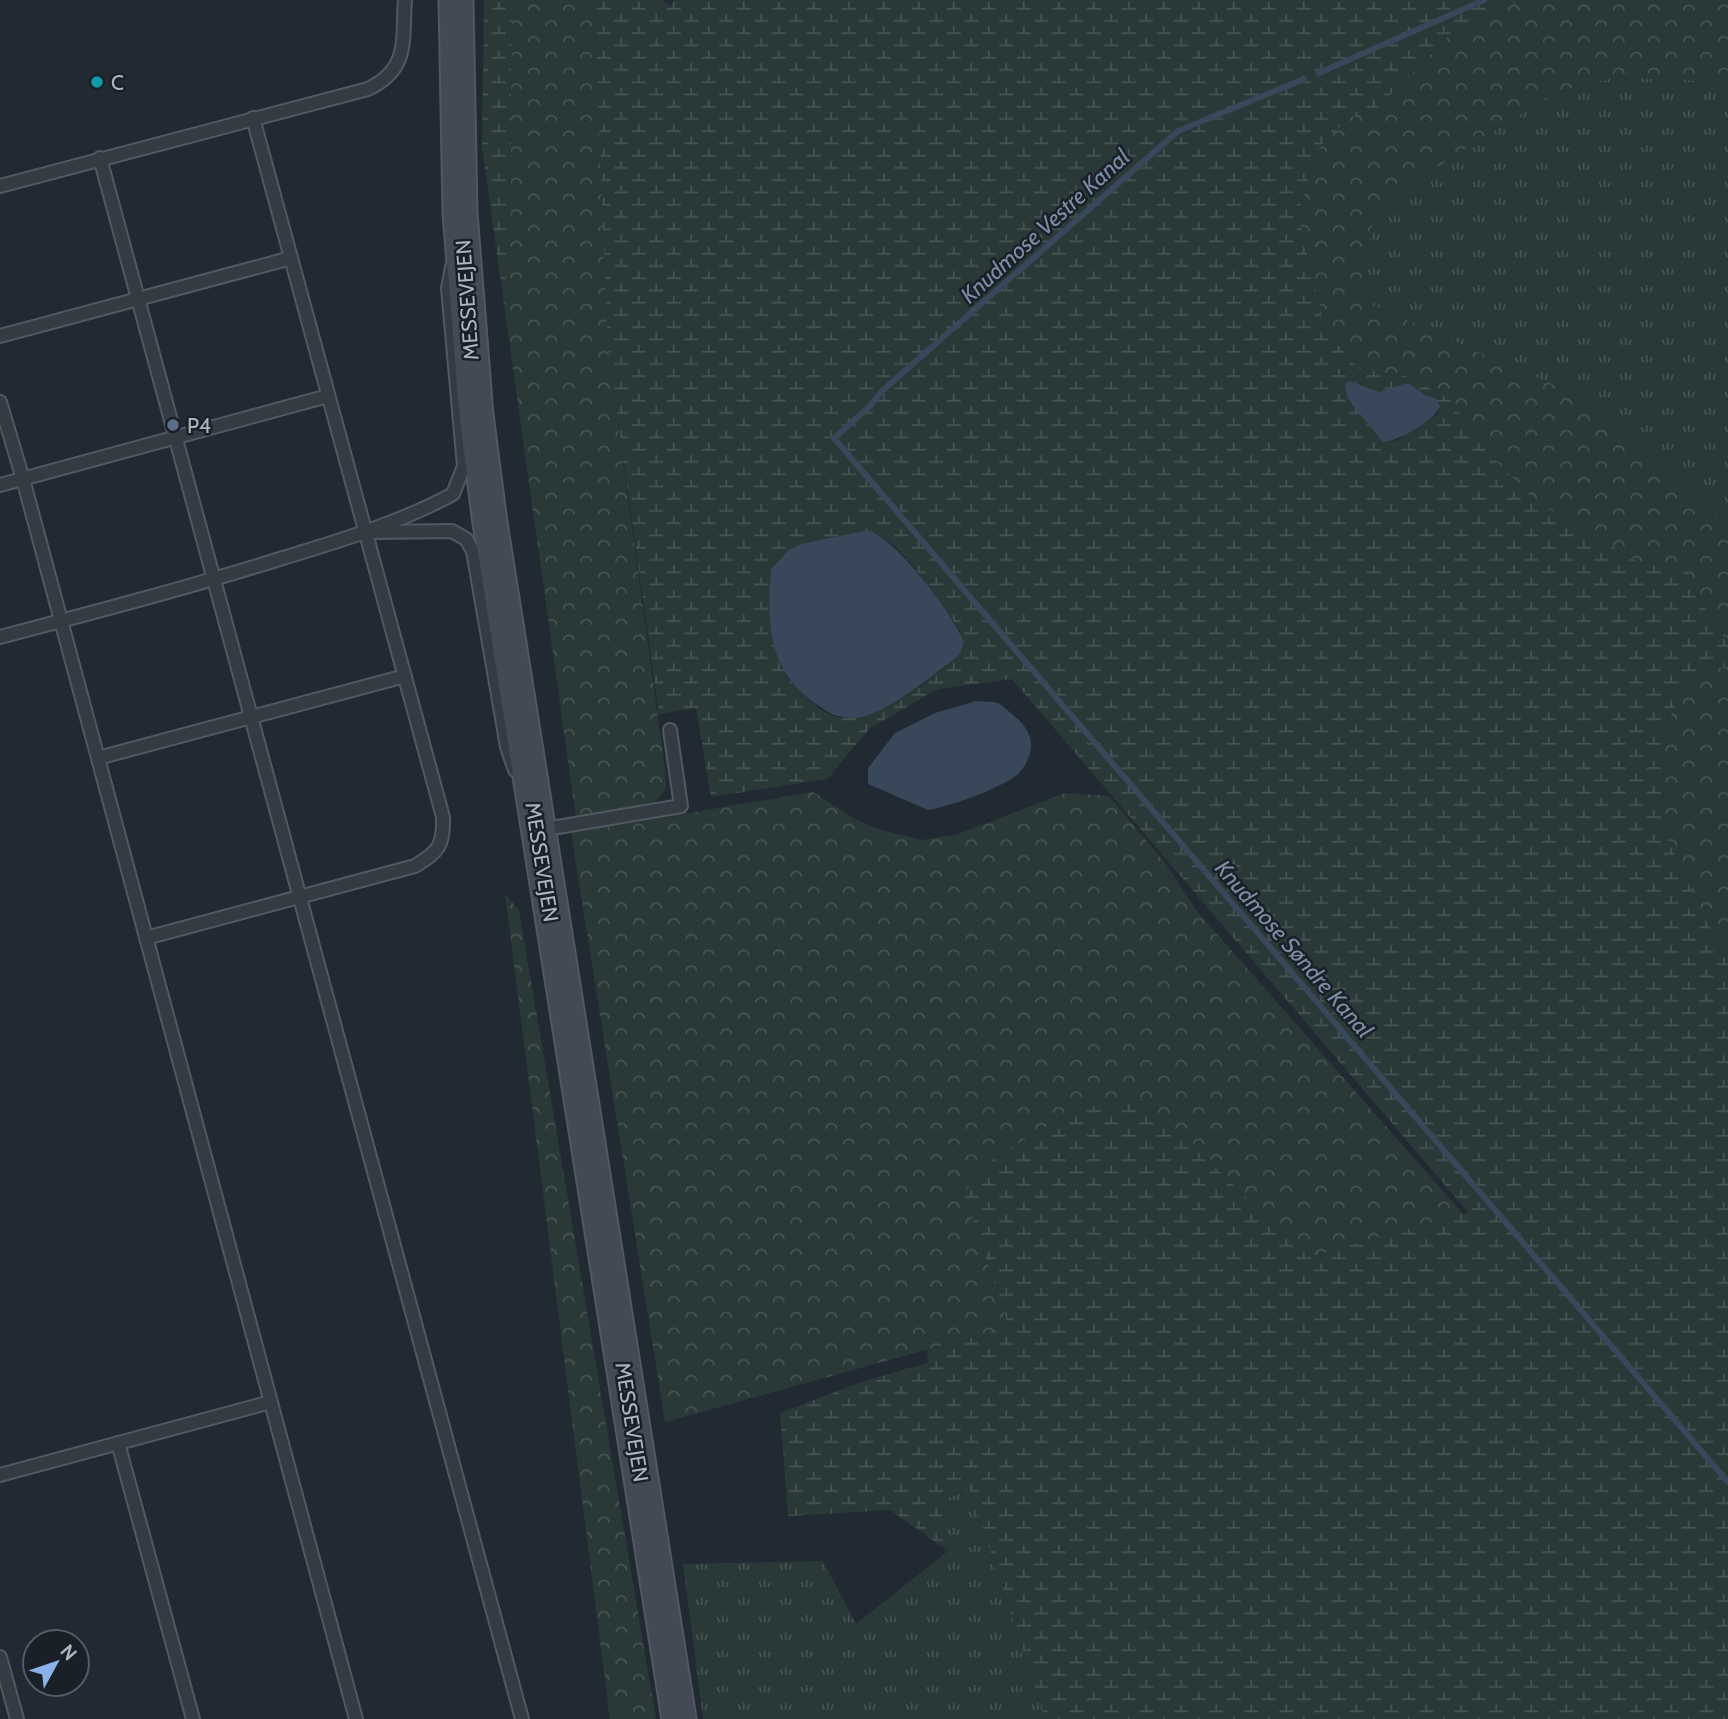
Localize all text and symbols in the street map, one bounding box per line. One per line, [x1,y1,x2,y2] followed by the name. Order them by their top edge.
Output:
[111,70,124,95] place label: C
[89,74,105,90] marker: C
[955,142,1136,309] water label: Knudmose Vestre Kanal
[450,239,484,361] street label: MESSEVEJEN
[187,413,211,438] place label: P4
[165,417,181,433] marker: P4
[520,800,564,924] street label: MESSEVEJEN
[1209,854,1379,1044] water label: Knudmose Søndre Kanal
[610,1360,654,1484] street label: MESSEVEJEN
[21,1628,91,1698] north arrow
[56,1640,82,1665] text: N

